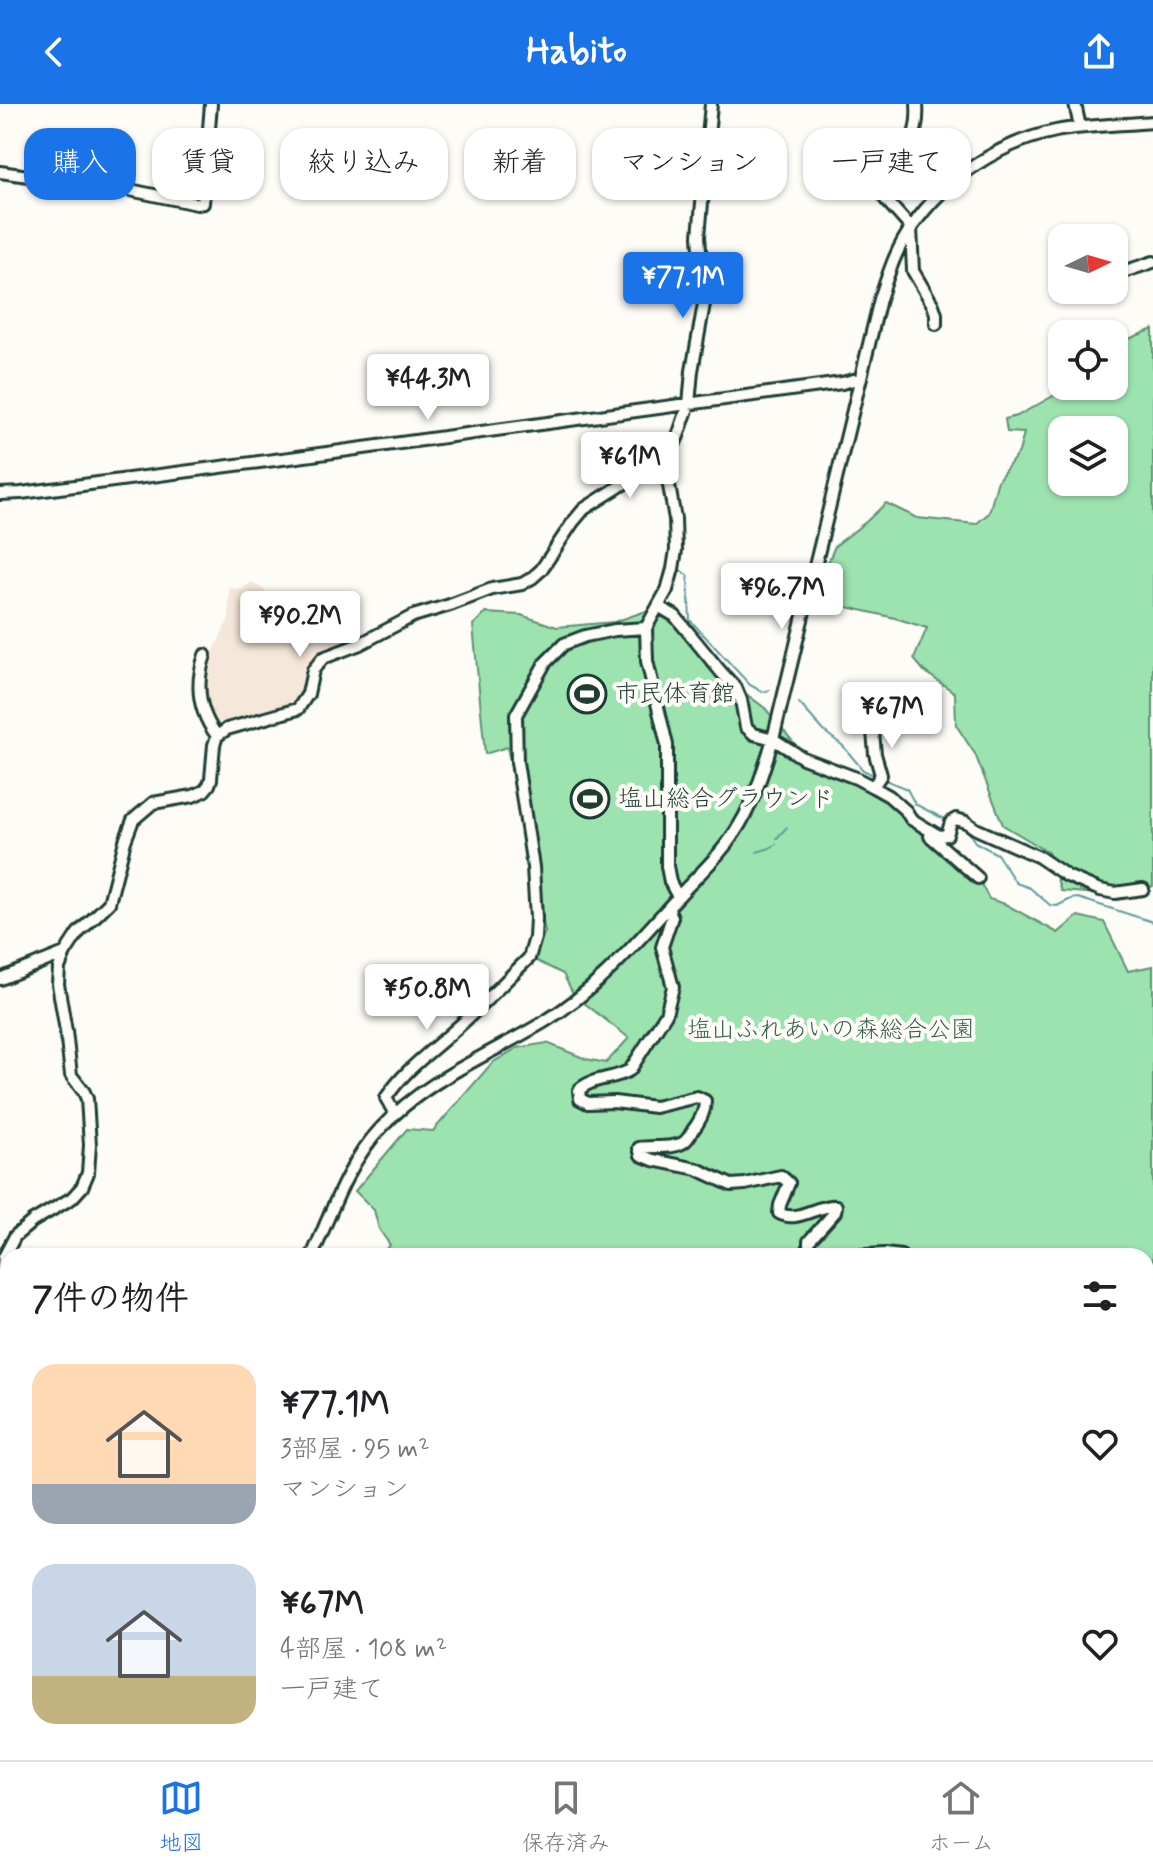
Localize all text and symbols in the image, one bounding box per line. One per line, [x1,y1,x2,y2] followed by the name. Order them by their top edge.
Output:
[526,29,627,76] text: Habito
[32,30,76,74] icon: back
[1077,30,1121,74] icon: share
[24,128,136,200] chip: 購入
[152,128,264,200] chip: 賃貸
[280,128,448,200] chip: 絞り込み
[464,128,576,200] chip: 新着
[592,128,787,200] chip: マンション
[803,128,971,200] chip: 一戸建て
[1048,224,1128,304] north arrow
[1048,224,1128,496] map controls
[618,252,748,320] pin: ¥77.1M
[641,261,725,295] text: ¥77.1M
[1048,320,1128,400] button: locate
[363,354,493,422] pin: ¥44.3M
[385,363,471,397] text: ¥44.3M
[1048,416,1128,496] button: layers
[583,432,677,500] pin: ¥61M
[599,441,661,475] text: ¥61M
[717,563,847,631] pin: ¥96.7M
[739,572,825,606] text: ¥96.7M
[235,591,365,659] pin: ¥90.2M
[258,600,342,634] text: ¥90.2M
[566,673,608,715] sports icon: 市民体育館
[615,679,735,710] place label: 市民体育館
[845,682,939,750] pin: ¥67M
[860,691,924,725] text: ¥67M
[569,778,611,820] sports icon: 塩山総合グラウンド
[618,784,834,815] place label: 塩山総合グラウンド
[362,964,492,1032] pin: ¥50.8M
[383,973,471,1007] text: ¥50.8M
[687,1015,975,1046] park label: 塩山ふれあいの森総合公園
[1078,1274,1122,1318] icon: filters
[32,1277,189,1322] text: 7件の物件
[280,1382,389,1427] text: ¥77.1M
[96,1396,192,1492] icon: home
[1078,1422,1122,1466] icon: heart
[280,1433,430,1467] text: 3部屋 · 95 m²
[280,1473,409,1507] text: マンション
[280,1582,364,1627] text: ¥67M
[96,1596,192,1692] icon: home
[1078,1622,1122,1666] icon: heart
[280,1633,447,1667] text: 4部屋 · 108 m²
[280,1673,384,1707] text: 一戸建て
[159,1776,203,1858] tab: 地図
[522,1776,610,1858] tab: 保存済み
[929,1776,994,1858] tab: ホーム

